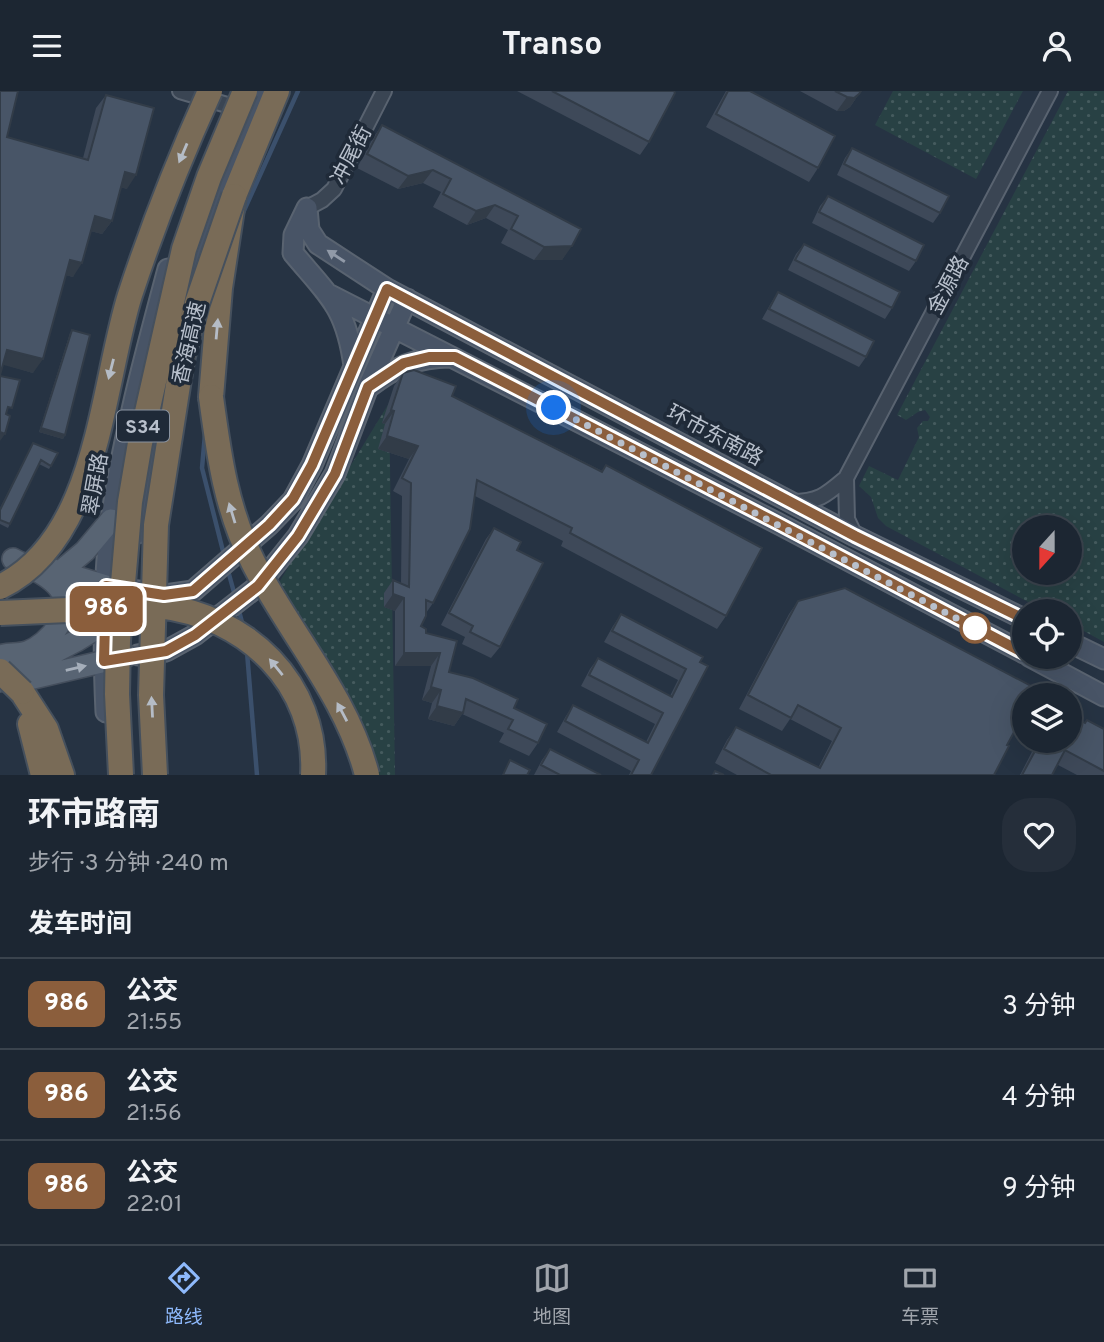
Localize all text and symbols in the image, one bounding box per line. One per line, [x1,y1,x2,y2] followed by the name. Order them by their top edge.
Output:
[502,26,602,66] text: Transo
[28,27,66,65] icon: menu
[1038,27,1076,65] icon: person
[326,122,379,190] street label: 冲尾街
[177,143,188,164] one-way arrow
[326,250,346,263] one-way arrow
[923,252,976,320] street label: 金源路
[168,299,213,387] street label: 香海高速
[212,317,223,339] one-way arrow
[106,358,117,380] one-way arrow
[536,390,571,425] your location
[662,400,767,473] street label: 环市东南路
[117,411,169,441] road number: S34
[78,451,115,518] street label: 翠屏路
[227,502,237,523] one-way arrow
[1012,515,1082,585] north arrow
[1012,515,1082,753] map controls
[66,586,146,632] line badge: 986
[84,594,128,624] text: 986
[1012,599,1082,669] button: locate
[960,613,990,643] unlabelled marker
[269,659,284,676] one-way arrow
[65,662,87,673] one-way arrow
[1012,683,1082,753] button: layers
[146,696,157,718] one-way arrow
[336,702,348,722] one-way arrow
[28,796,160,838] text: 环市路南
[1002,798,1076,872] button: heart
[28,850,229,879] text: 步行 · 3 分钟 · 240 m
[28,909,132,942] text: 发车时间
[126,976,178,1009] text: 公交
[44,989,89,1019] text: 986
[1002,991,1076,1024] text: 3 分钟
[126,1009,182,1038] text: 21:55
[126,1067,178,1100] text: 公交
[44,1080,89,1110] text: 986
[1002,1082,1076,1115] text: 4 分钟
[126,1100,182,1129] text: 21:56
[126,1158,178,1191] text: 公交
[44,1171,89,1201] text: 986
[1002,1173,1076,1206] text: 9 分钟
[126,1191,183,1220] text: 22:01
[165,1259,203,1330] tab: 路线
[533,1259,571,1330] tab: 地图
[901,1259,939,1330] tab: 车票

